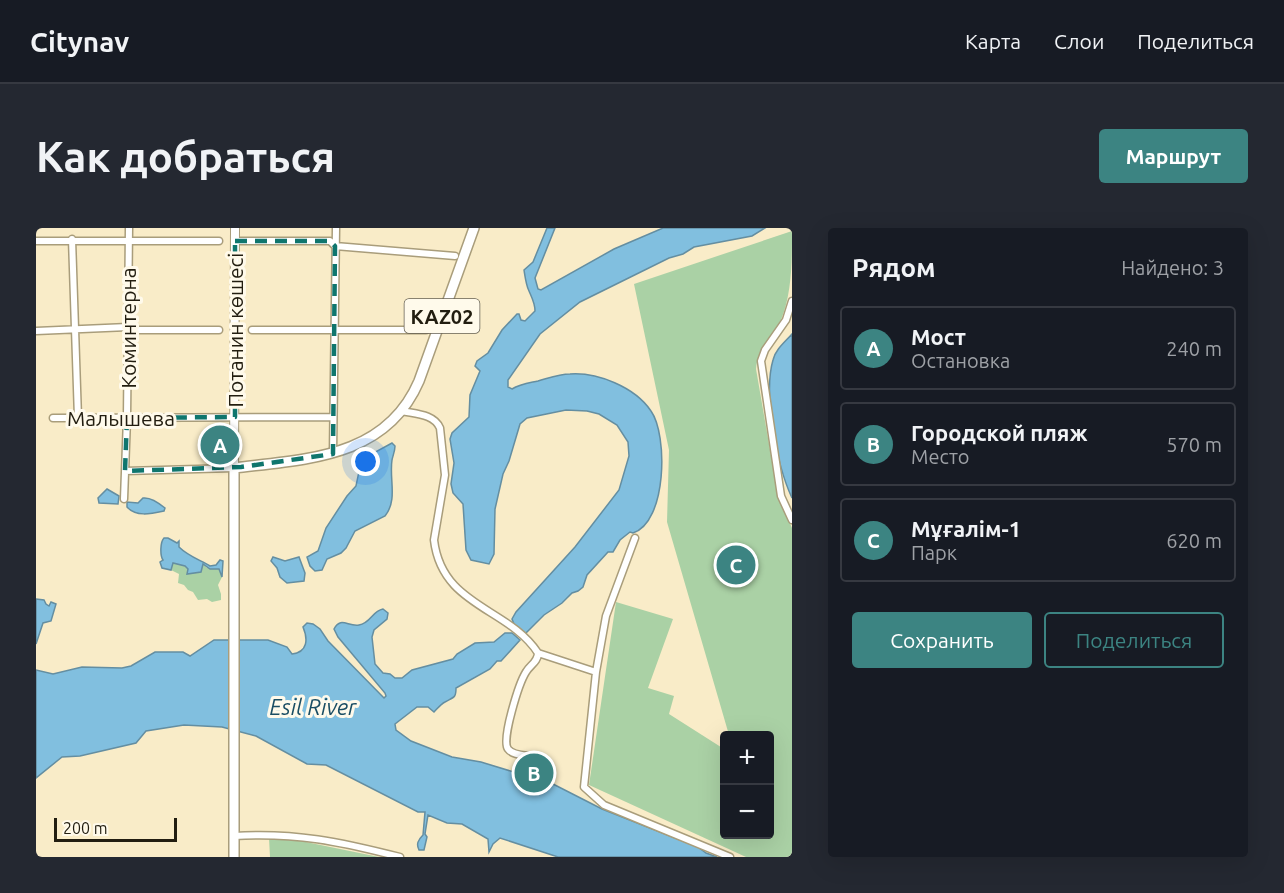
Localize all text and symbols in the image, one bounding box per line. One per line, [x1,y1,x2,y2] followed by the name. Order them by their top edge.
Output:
[30,26,129,57] text: Citynav
[965,29,1021,53] text: Карта
[1054,29,1104,53] text: Слои
[1137,29,1254,53] text: Поделиться
[1099,129,1248,183] button: Маршрут
[36,133,335,180] text: Как добраться
[223,253,247,407] street label: Потанин көшесі
[852,253,936,282] text: Рядом
[1121,256,1224,279] text: Найдено: 3
[116,267,140,389] street label: Коминтерна
[404,299,480,333] road number: KAZ02
[911,324,966,349] text: Мост
[866,337,881,360] text: A
[1166,337,1222,360] text: 240 m
[911,349,1010,372] text: Остановка
[67,406,175,430] street label: Малышева
[911,420,1088,445] text: Городской пляж
[200,422,240,468] pin: A
[867,433,880,456] text: B
[1166,433,1222,456] text: 570 m
[911,445,970,468] text: Место
[351,447,380,476] your location
[911,516,1021,541] text: Мұғалім-1
[867,529,880,552] text: C
[1166,529,1222,552] text: 620 m
[911,541,957,564] text: Парк
[716,542,756,588] pin: C
[852,612,1032,668] button: Сохранить
[1044,612,1224,668] button: Поделиться
[270,694,357,719] water label: Esil River
[720,731,774,839] map controls
[720,731,774,785] button: +
[514,750,554,796] pin: B
[720,785,774,839] button: −
[54,815,177,842] scale bar
[63,819,108,837] text: 200 m

